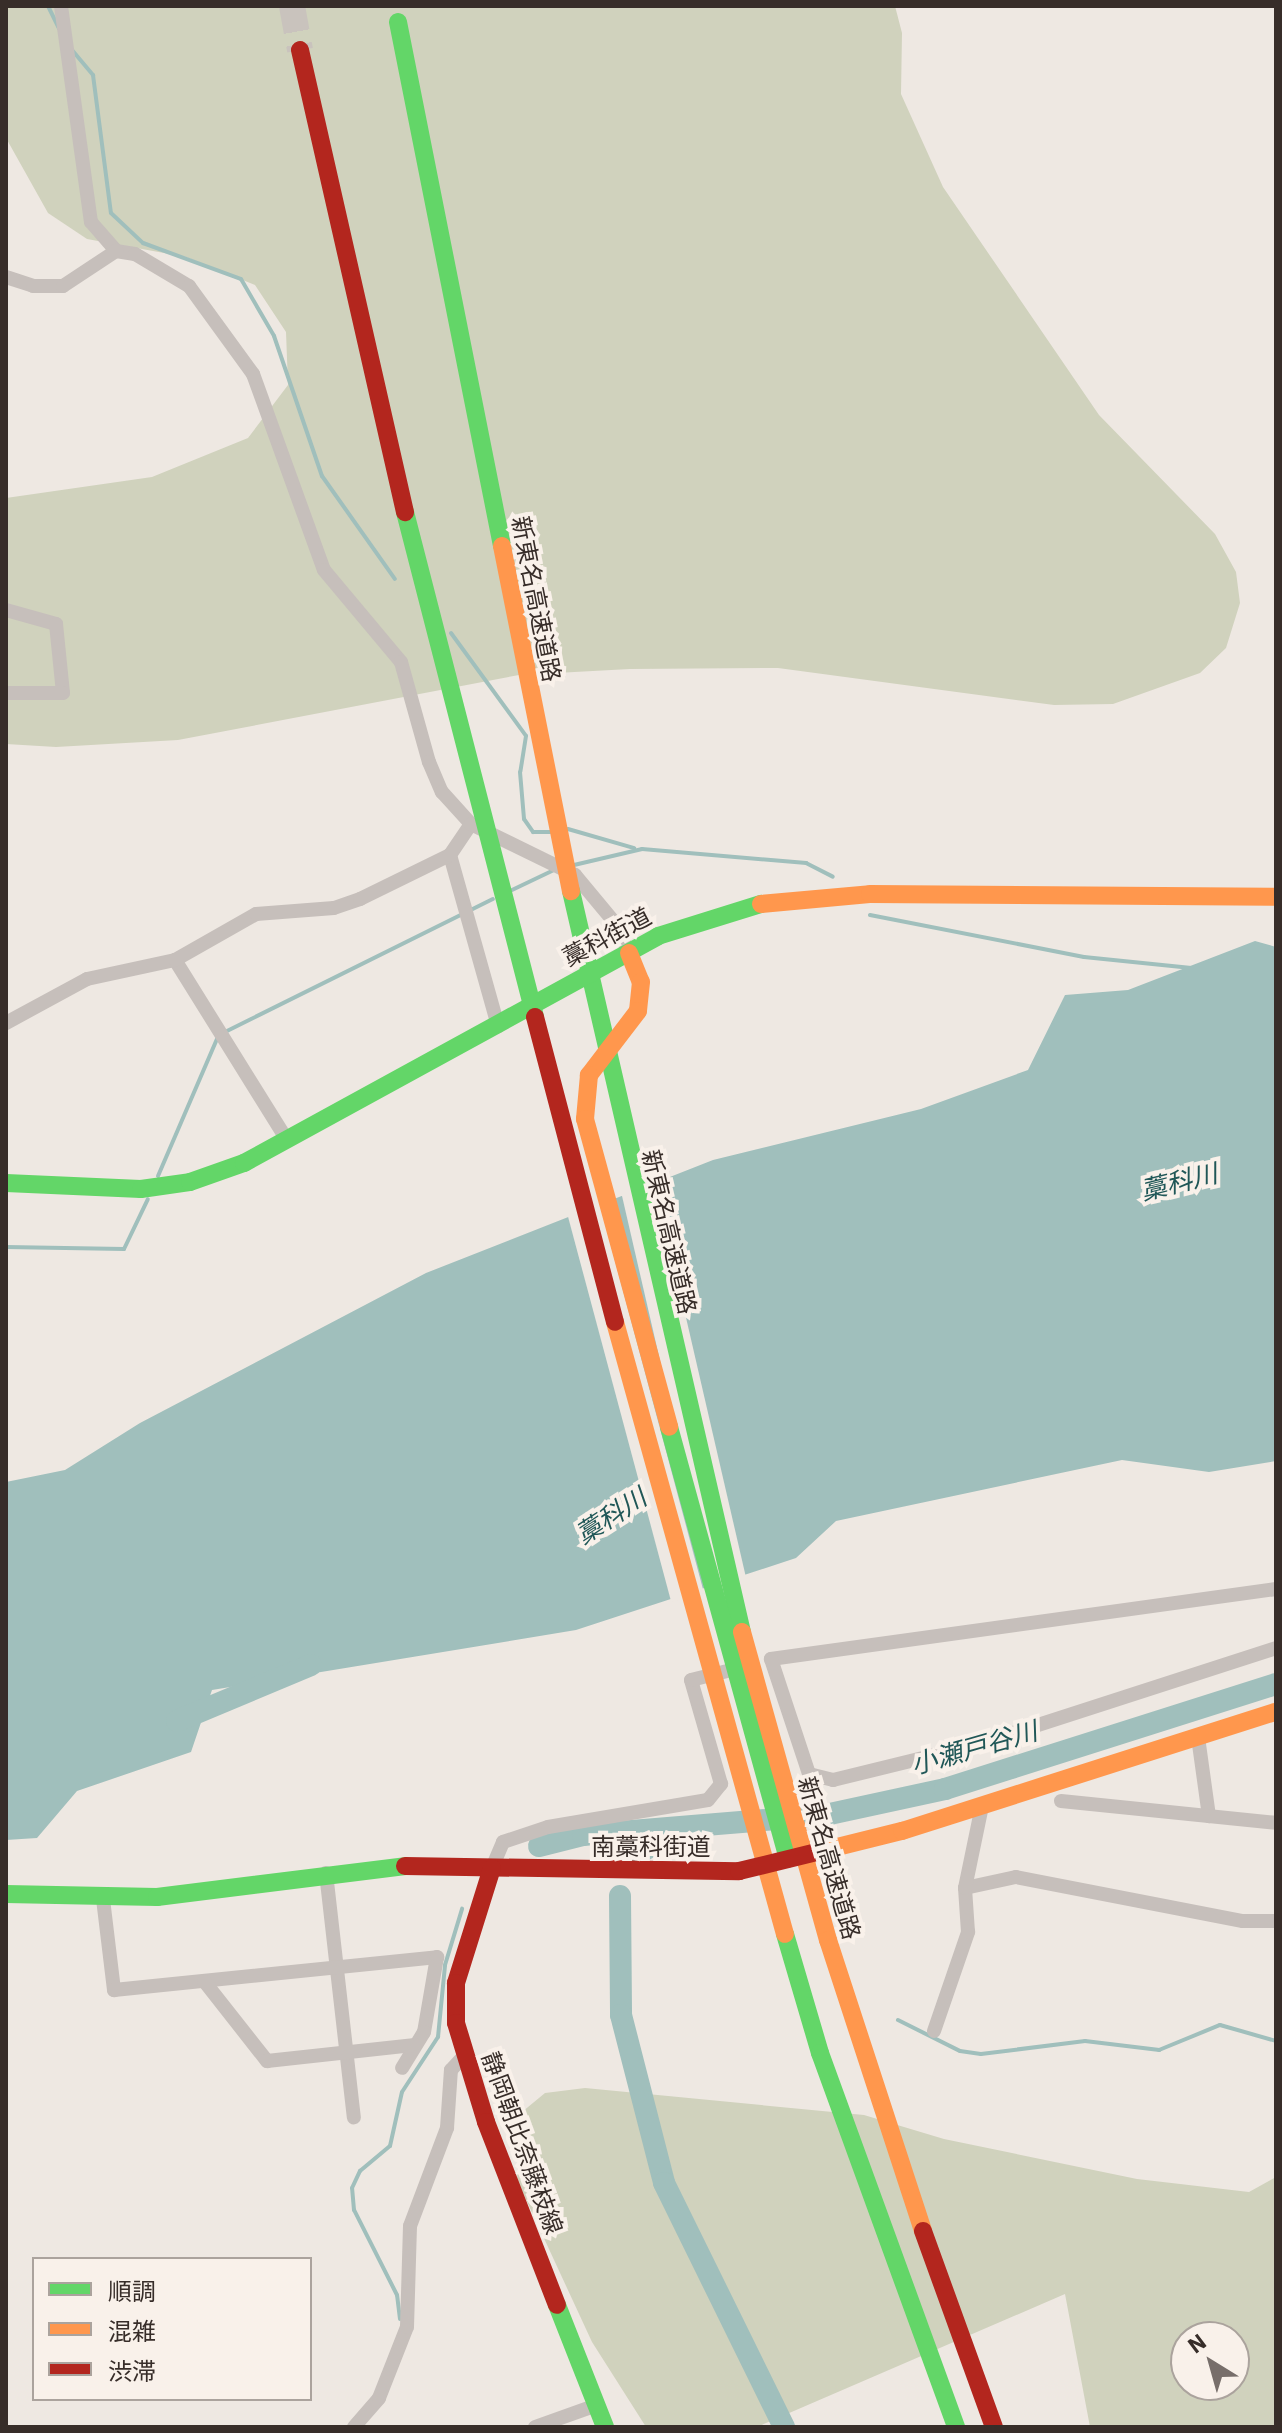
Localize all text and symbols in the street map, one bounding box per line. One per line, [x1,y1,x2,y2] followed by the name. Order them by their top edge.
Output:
[506,514,566,684] street label: 新東名高速道路
[558,902,656,972] street label: 藁科街道
[636,1147,702,1317] street label: 新東名高速道路
[1137,1157,1221,1207] water label: 藁科川
[570,1482,652,1550] water label: 藁科川
[907,1715,1041,1781] water label: 小瀬戸谷川
[792,1773,866,1943] street label: 新東名高速道路
[591,1833,711,1861] street label: 南藁科街道
[476,2048,568,2238] street label: 静岡朝比奈藤枝線
[32,2257,312,2401] legend
[108,2275,156,2307] text: 順調
[108,2315,156,2347] text: 混雑
[1170,2321,1250,2401] north arrow
[1181,2327,1212,2359] text: N
[108,2355,156,2387] text: 渋滞

